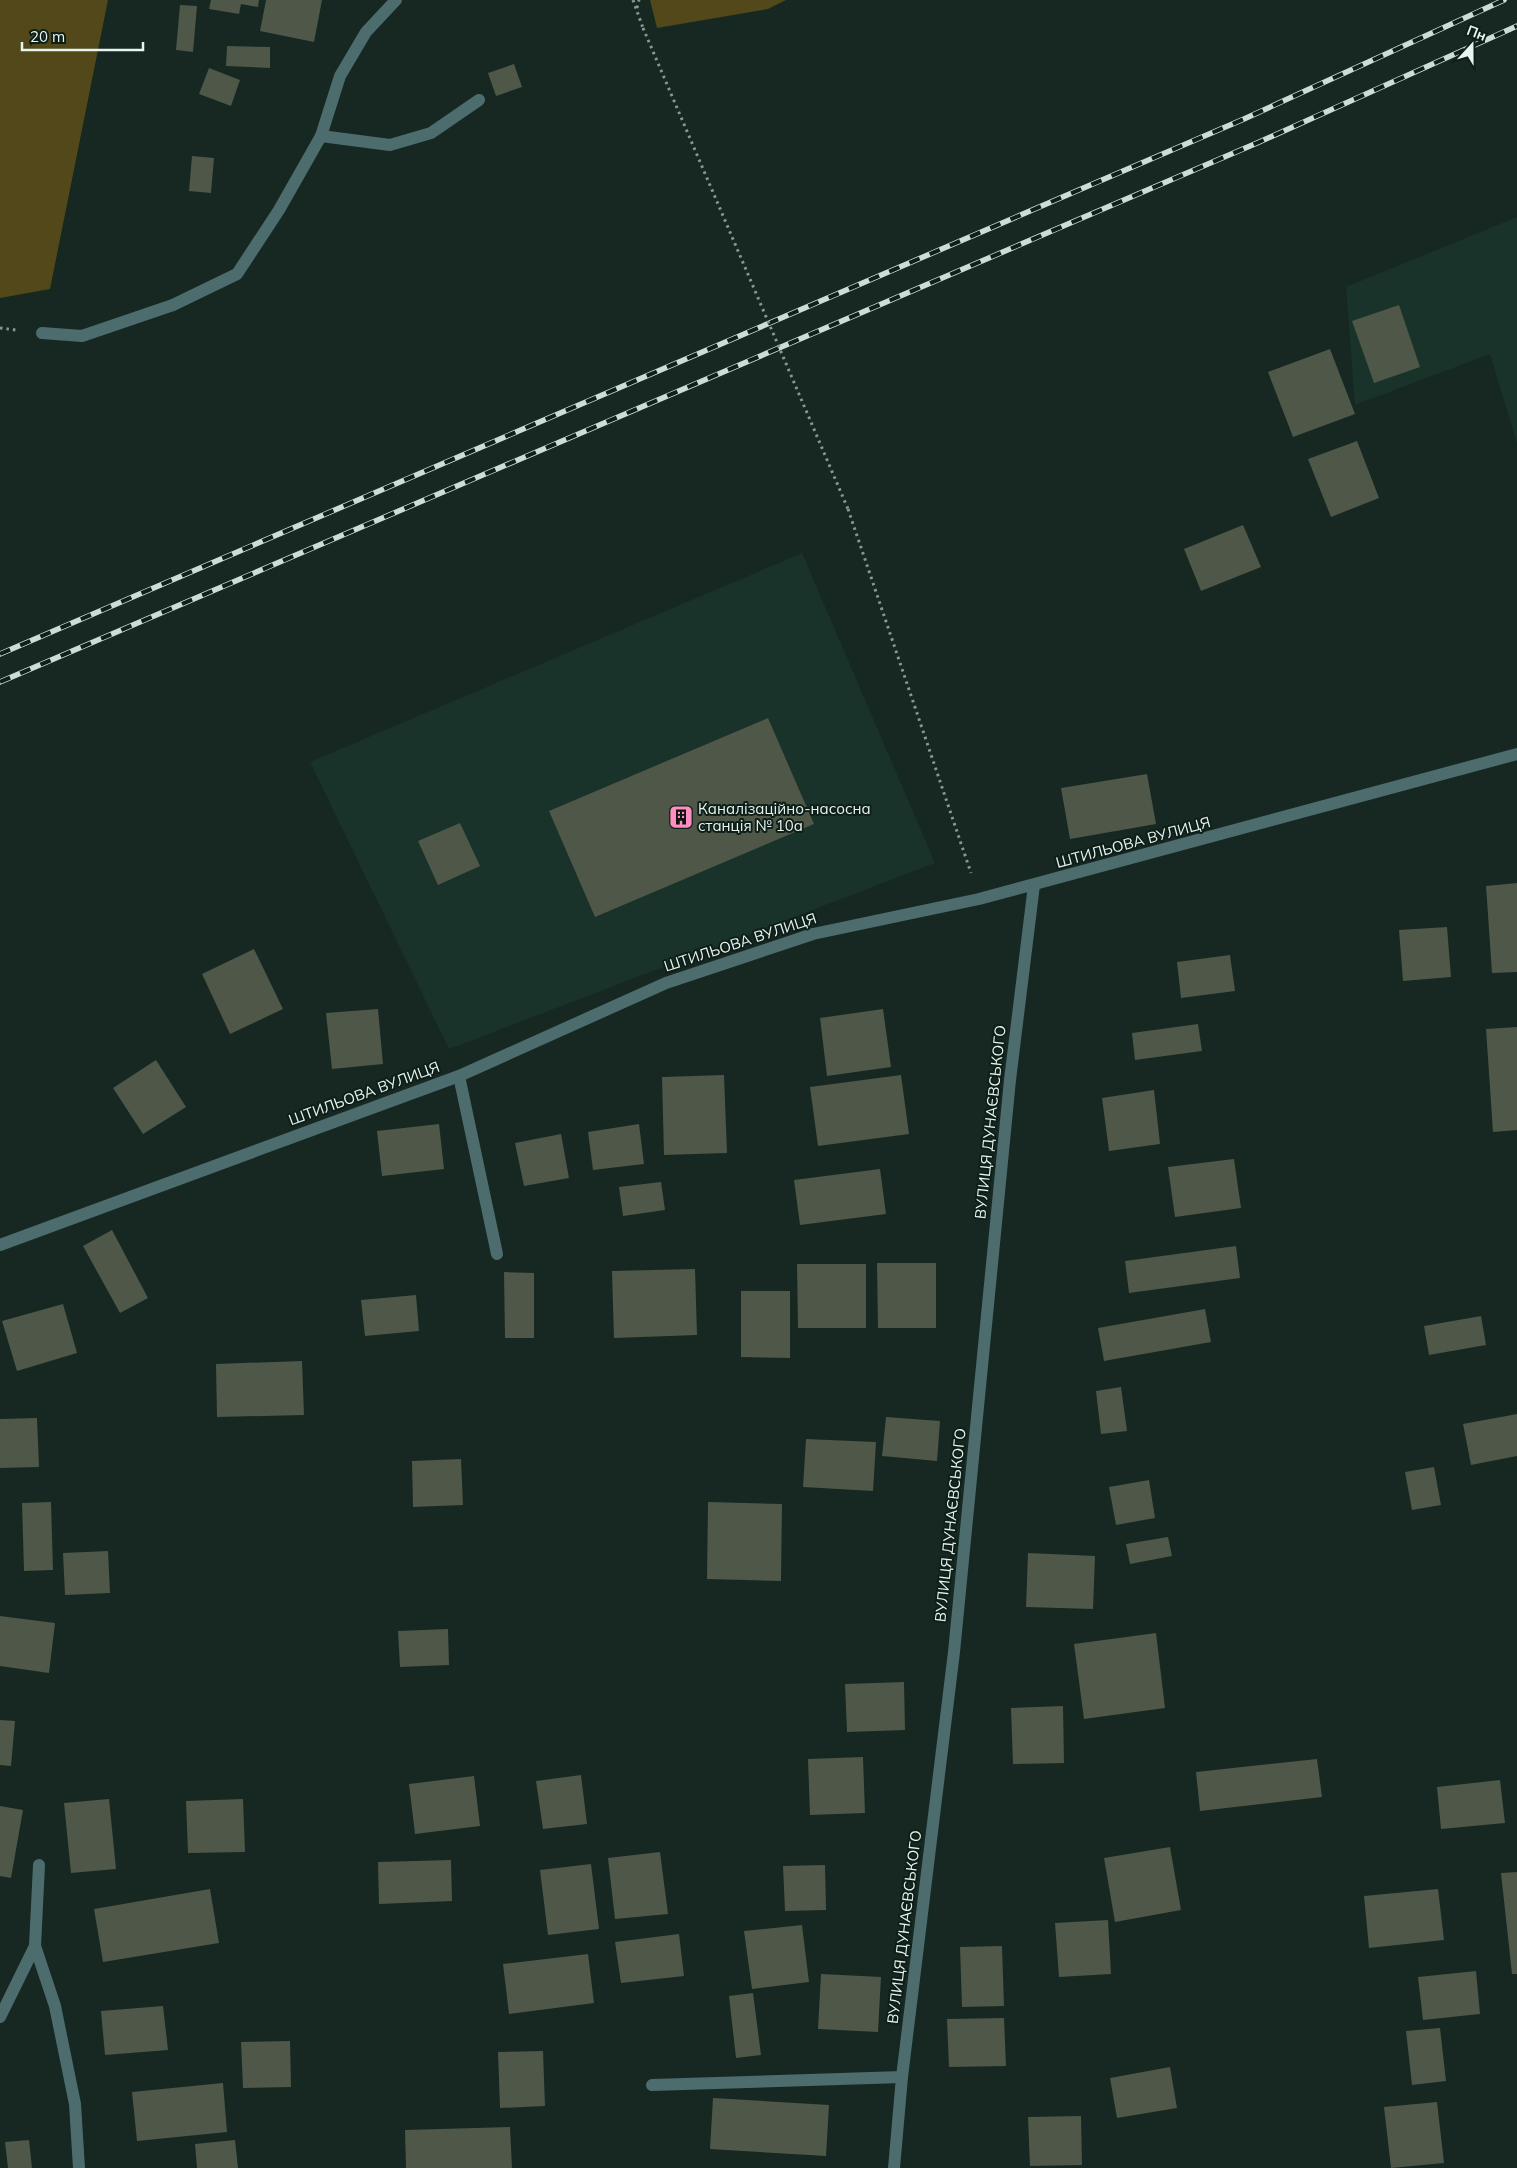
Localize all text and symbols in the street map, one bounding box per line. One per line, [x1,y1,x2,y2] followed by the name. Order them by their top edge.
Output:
[22,20,144,52] scale bar
[1447,20,1497,70] north arrow
[1464,21,1489,45] text: Пн
[30,27,65,46] text: 20 m
[698,799,871,835] place label: Каналізаційно-насосна станція № 10а
[668,804,694,830] building icon: Каналізаційно-насосна станція № 10а
[1054,812,1212,872] street label: ШТИЛЬОВА ВУЛИЦЯ
[661,908,819,976] street label: ШТИЛЬОВА ВУЛИЦЯ
[970,1024,1010,1220] street label: ВУЛИЦЯ ДУНАЄВСЬКОГО
[286,1057,442,1129] street label: ШТИЛЬОВА ВУЛИЦЯ
[930,1427,970,1623] street label: ВУЛИЦЯ ДУНАЄВСЬКОГО
[883,1829,925,2025] street label: ВУЛИЦЯ ДУНАЄВСЬКОГО

